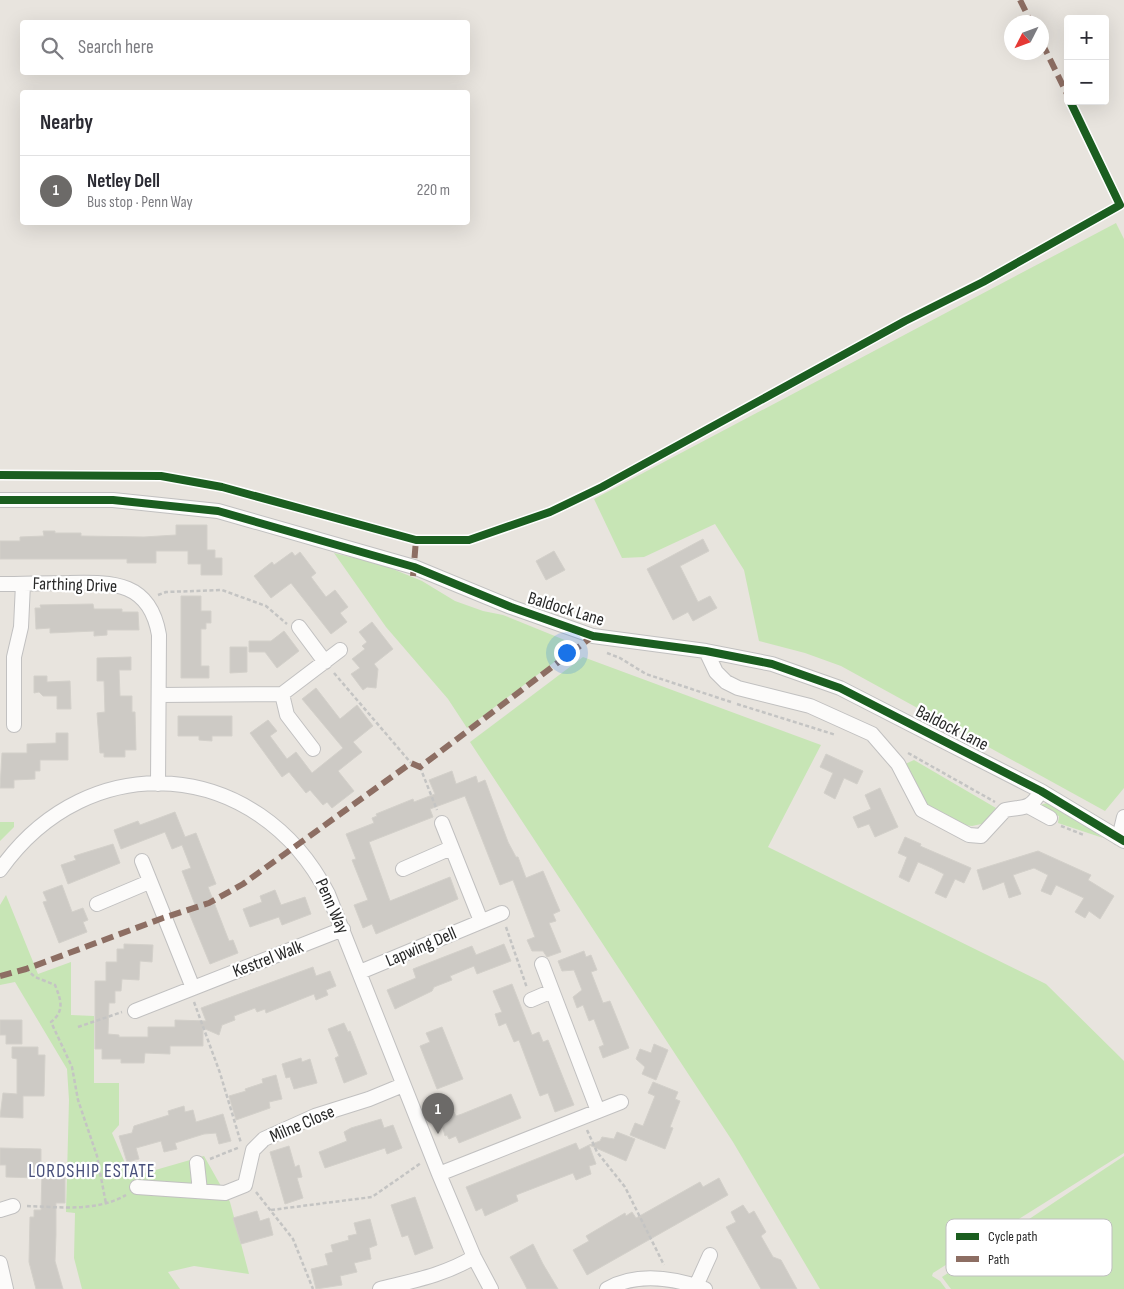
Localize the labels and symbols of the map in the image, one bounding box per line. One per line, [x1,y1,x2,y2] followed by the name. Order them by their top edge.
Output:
[1004,15,1049,60] north arrow
[32,573,118,597] street label: Farthing Drive
[525,587,607,631] street label: Baldock Lane
[554,640,580,666] your location
[912,701,992,755] street label: Baldock Lane
[311,875,353,937] street label: Penn Way
[382,923,460,971] street label: Lapwing Dell
[230,936,306,982] street label: Kestrel Walk
[422,1093,454,1134] pin: 1
[266,1101,338,1147] street label: Milne Close
[28,1160,156,1183] district label: LORDSHIP ESTATE
[946,1219,1112,1276] legend
[988,1228,1038,1245] text: Cycle path
[988,1251,1009,1268] text: Path

